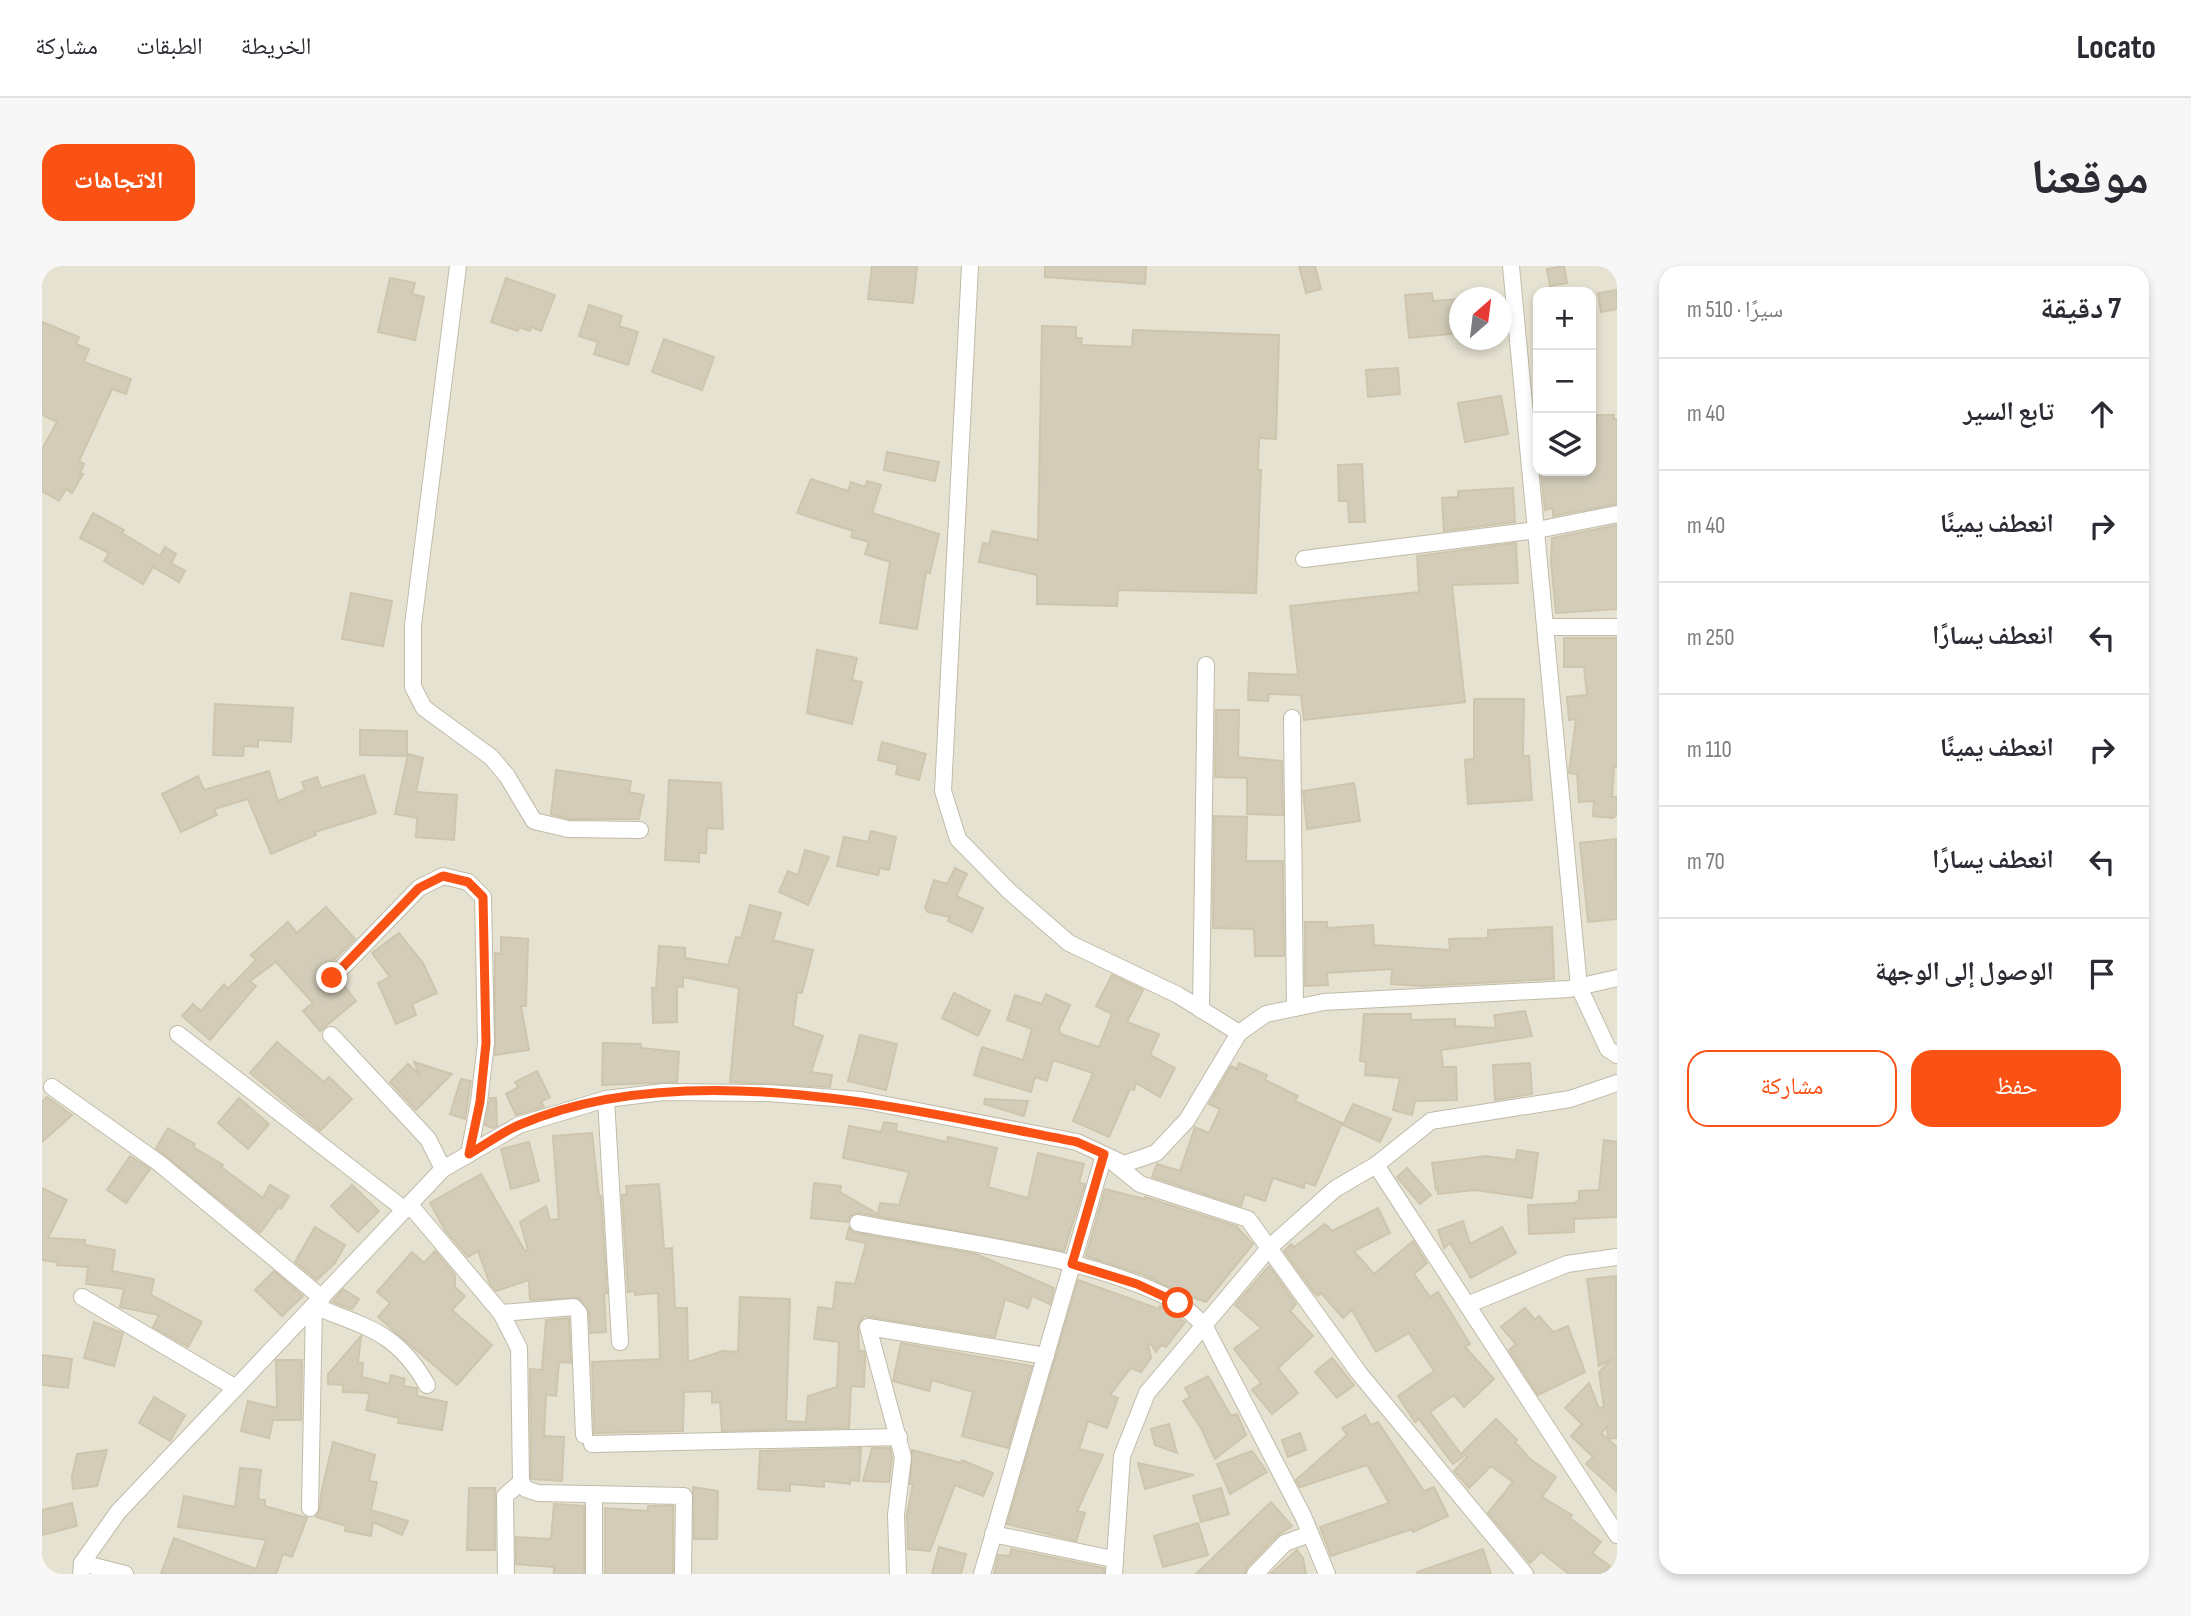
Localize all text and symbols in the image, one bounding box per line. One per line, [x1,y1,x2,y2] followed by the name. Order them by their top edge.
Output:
[2077,28,2156,68] text: Locato
[35,32,98,61] text: مشاركة
[136,32,203,61] text: الطبقات
[241,32,311,61] text: الخريطة
[42,144,195,221] button: الاتجاهات
[2031,149,2149,208] text: موقعنا
[1449,287,1512,350] north arrow
[1533,287,1596,476] map controls
[1533,287,1596,350] button: +
[2040,291,2121,327] text: 7 دقيقة
[1687,296,1783,324] text: سيرًا · 510 m
[1533,350,1596,413] button: −
[2083,395,2121,433] icon: ahead
[1963,397,2054,428] text: تابع السير
[1687,400,1725,428] text: 40 m
[1533,413,1596,476] button: layers
[2083,507,2121,545] icon: right
[1940,509,2054,540] text: انعطف يمينًا
[1687,512,1725,540] text: 40 m
[2083,619,2121,657] icon: left
[1932,621,2054,652] text: انعطف يسارًا
[1687,624,1734,652] text: 250 m
[2083,731,2121,769] icon: right
[1940,733,2054,764] text: انعطف يمينًا
[1687,736,1732,764] text: 110 m
[2083,843,2121,881] icon: left
[1932,845,2054,876] text: انعطف يسارًا
[1687,848,1725,876] text: 70 m
[2083,955,2121,993] icon: arrive
[1875,957,2054,988] text: الوصول إلى الوجهة
[316,962,347,993] route end
[1687,1050,1897,1127] button: مشاركة
[1911,1050,2121,1127] button: حفظ
[1162,1287,1193,1318] route start

